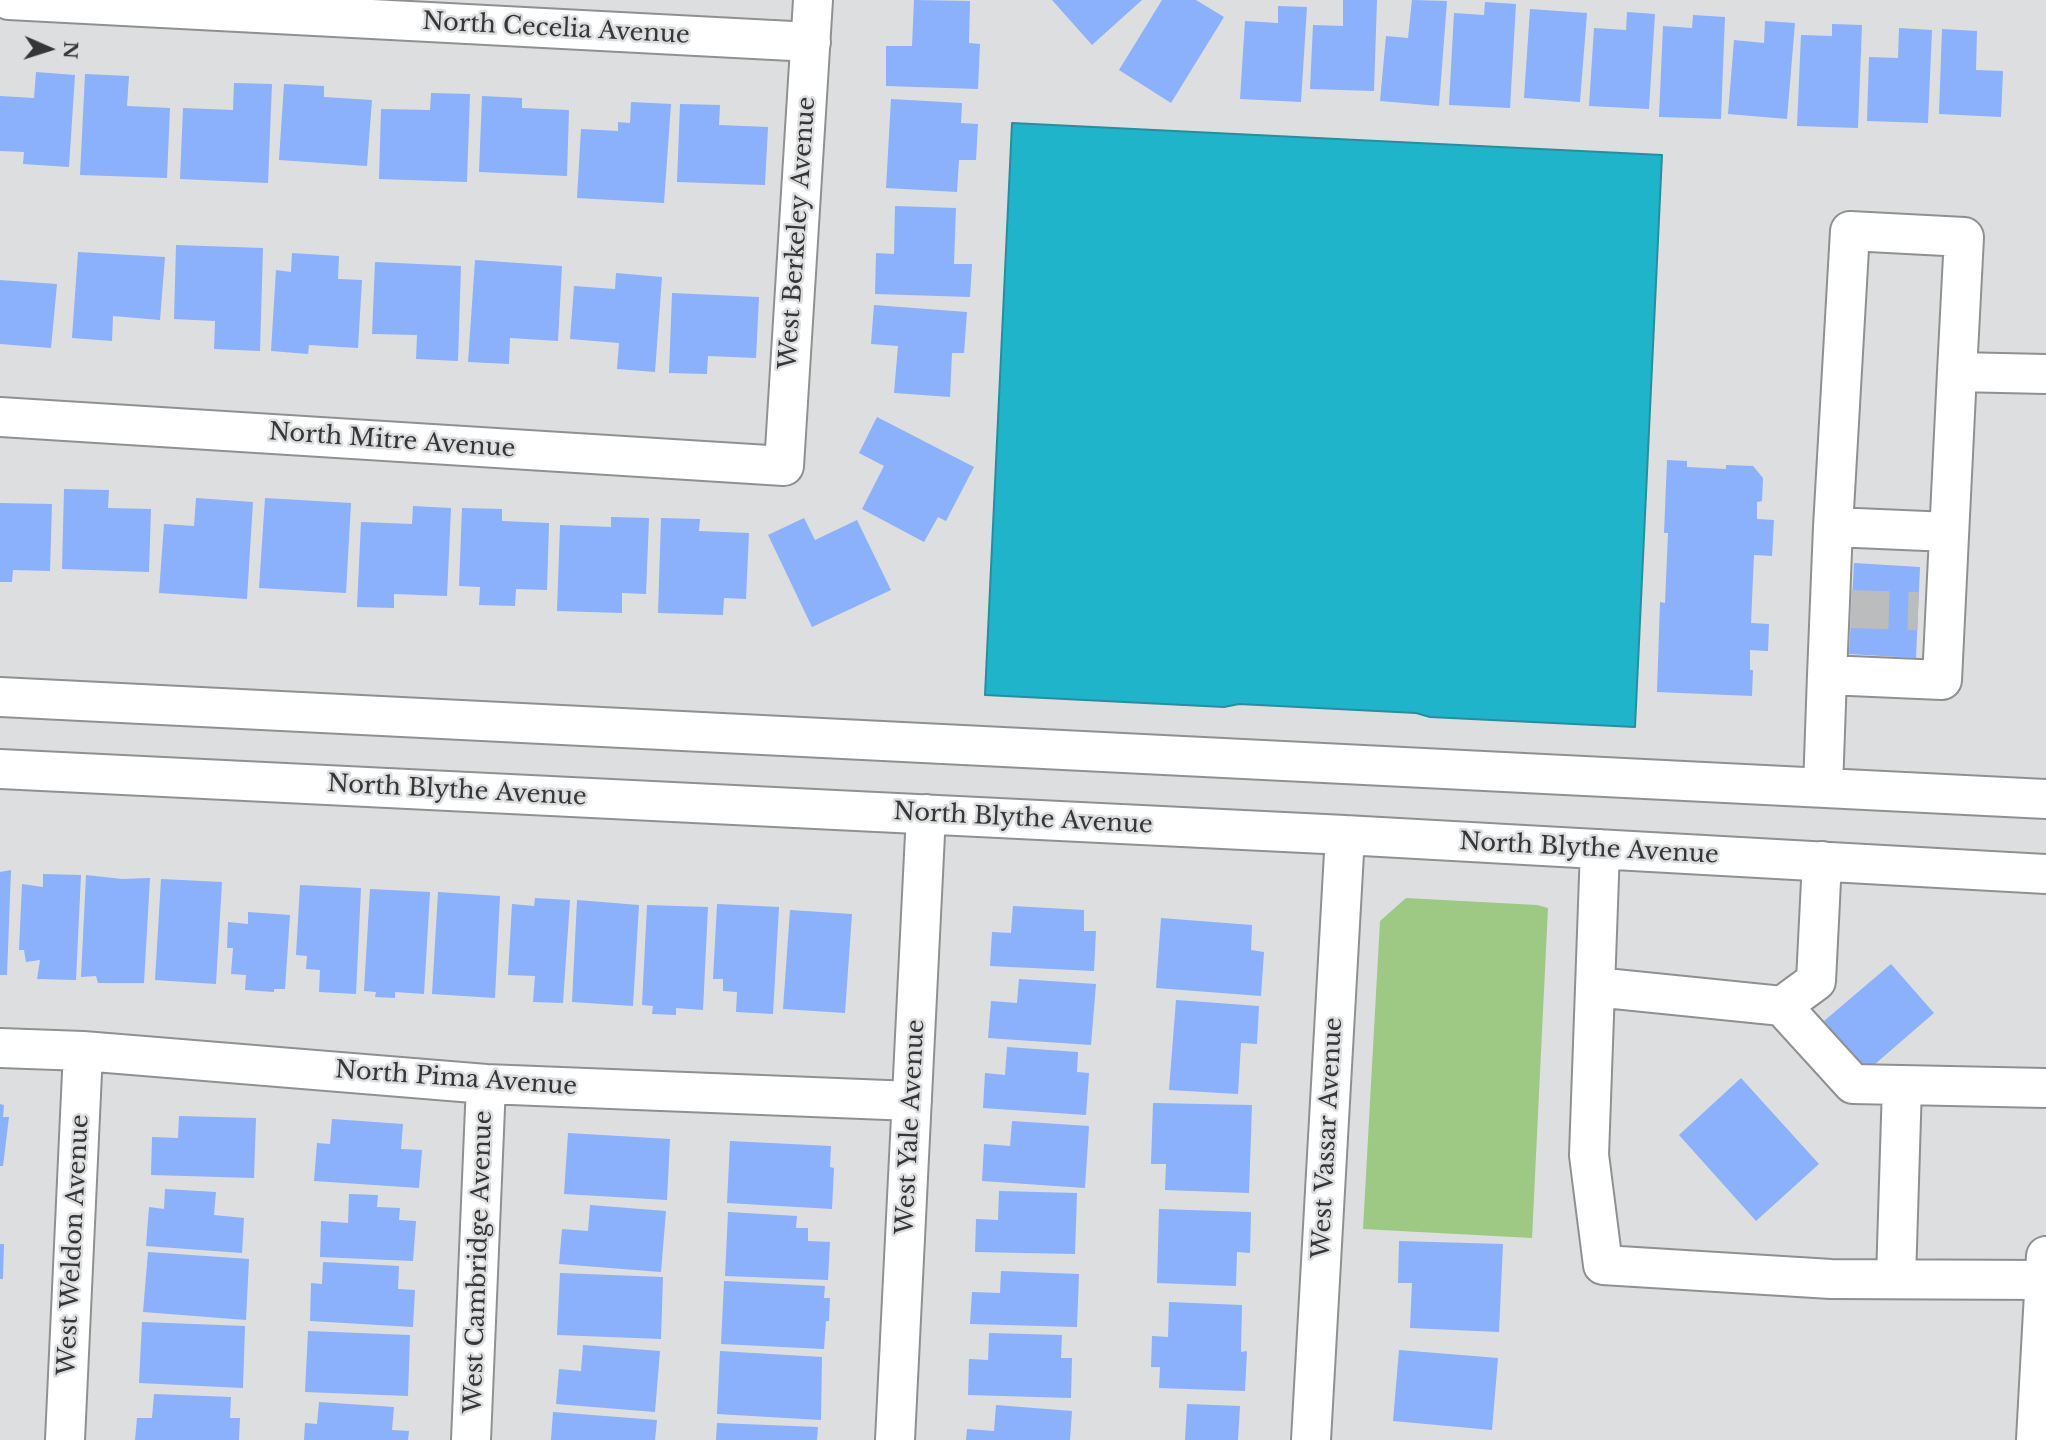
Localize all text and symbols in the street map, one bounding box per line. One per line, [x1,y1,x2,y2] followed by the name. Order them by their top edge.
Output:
[422,8,690,50] street label: North Cecelia Avenue
[14,14,84,84] north arrow
[59,41,82,60] text: N
[774,96,822,370] street label: West Berkeley Avenue
[268,418,516,464] street label: North Mitre Avenue
[327,770,587,812] street label: North Blythe Avenue
[893,798,1153,840] street label: North Blythe Avenue
[1459,828,1719,870] street label: North Blythe Avenue
[1307,1017,1349,1259] street label: West Vassar Avenue
[891,1019,931,1235] street label: West Yale Avenue
[334,1056,578,1102] street label: North Pima Avenue
[459,1110,499,1414] street label: West Cambridge Avenue
[53,1114,95,1376] street label: West Weldon Avenue

